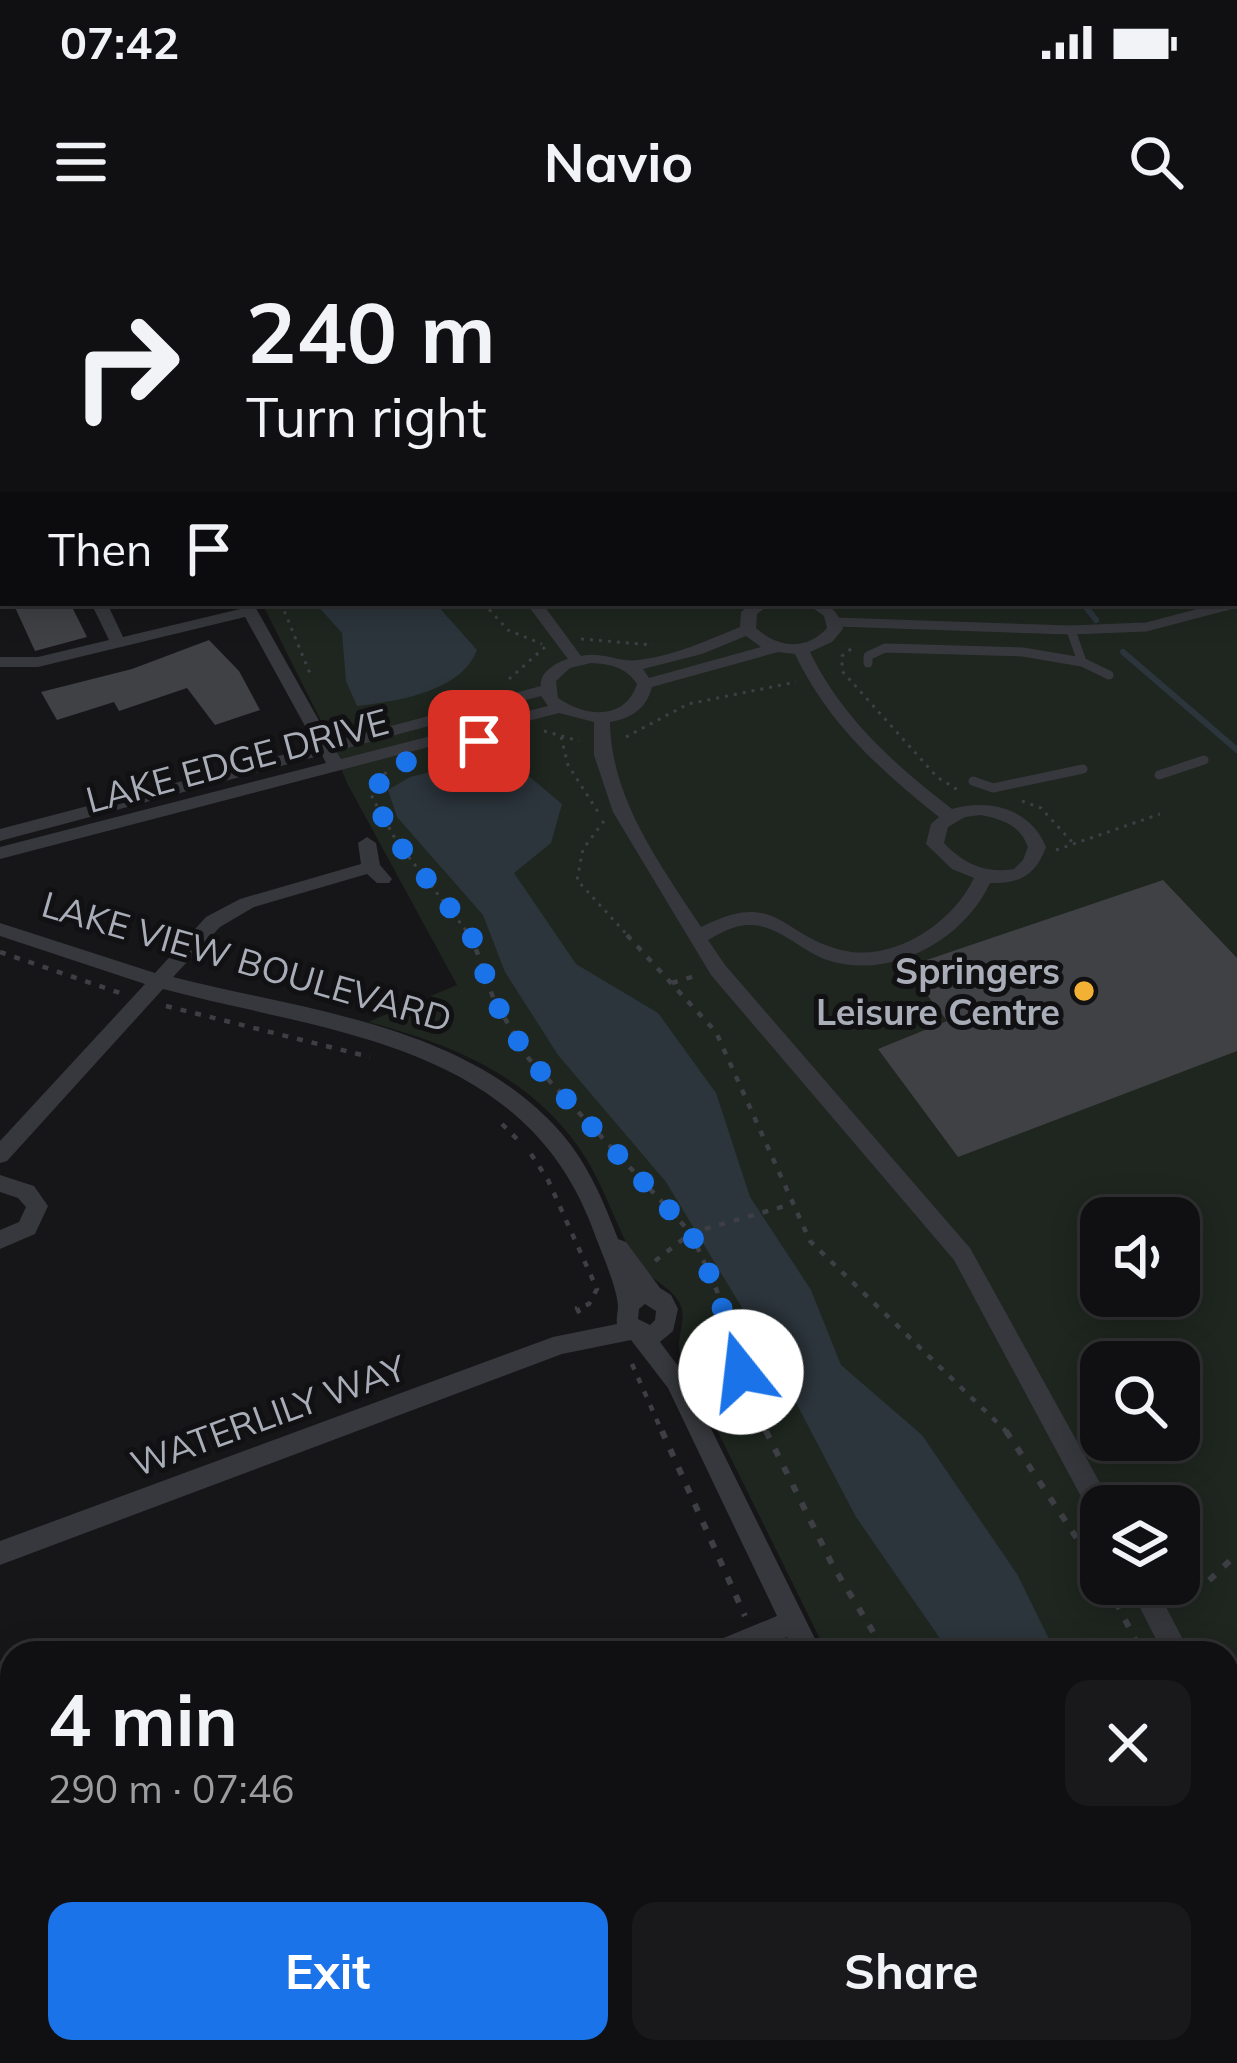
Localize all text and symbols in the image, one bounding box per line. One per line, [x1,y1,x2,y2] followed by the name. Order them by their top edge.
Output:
[60,14,179,70] text: 07:42
[544,128,693,196] text: Navio
[48,129,114,195] icon: menu
[1123,129,1189,195] icon: search
[246,279,496,384] text: 240 m
[48,288,204,444] icon: right
[246,383,487,451] text: Turn right
[176,516,242,582] icon: arrive
[48,521,152,577] text: Then
[428,690,530,792] pin
[81,698,393,822] street label: LAKE EDGE DRIVE
[446,708,512,774] icon: arrive
[37,881,457,1041] street label: LAKE VIEW BOULEVARD
[816,948,1060,1034] place label: Springers Leisure Centre
[1071,978,1097,1004] marker: Springers Leisure Centre
[1080,1197,1200,1605] map controls
[1080,1197,1200,1317] button: sound
[678,1309,804,1435] position arrow
[1080,1341,1200,1461] button: search
[124,1344,413,1486] street label: WATERLILY WAY
[1080,1485,1200,1605] button: layers
[48,1674,238,1764] text: 4 min
[1065,1680,1191,1806] button: close
[48,1764,294,1813] text: 290 m · 07:46
[48,1902,608,2040] button: Exit
[632,1902,1191,2040] button: Share

